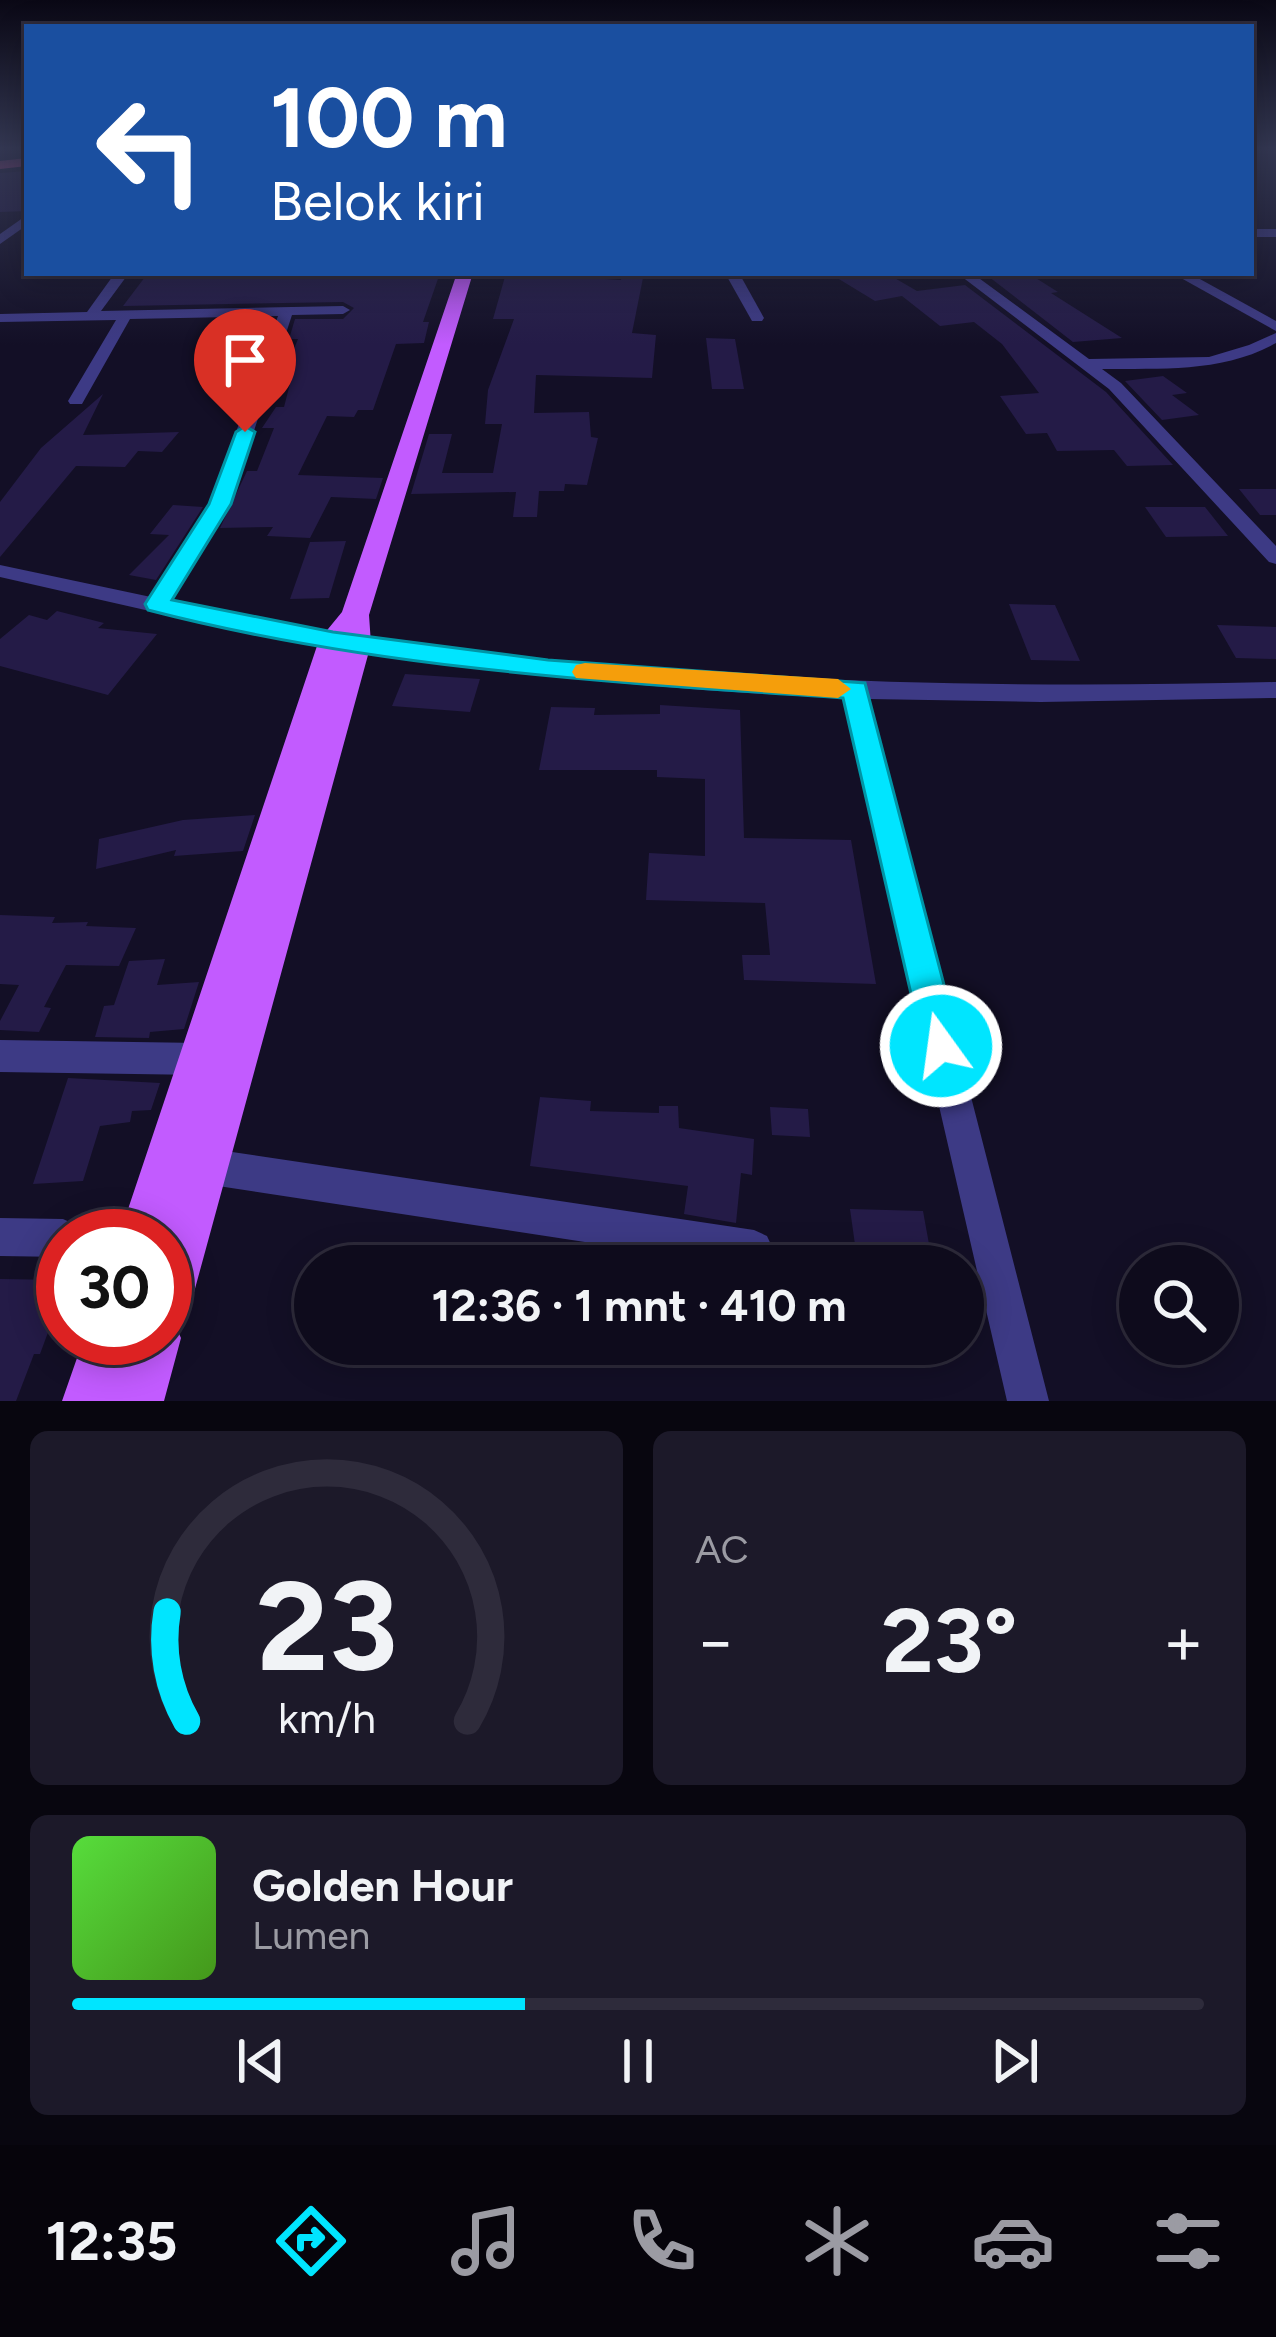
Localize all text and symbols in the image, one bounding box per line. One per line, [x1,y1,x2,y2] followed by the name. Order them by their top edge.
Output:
[270,67,508,168] text: 100 m
[72,72,228,228] icon: left
[270,169,485,234] text: Belok kiri
[194,309,296,432] pin
[212,327,278,393] icon: arrive
[878,983,1004,1109] position arrow
[36,1209,192,1365] speed limit sign: 30
[1119,1245,1239,1365] map controls
[1119,1245,1239,1365] button: search
[431,1278,847,1332] text: 12:36 · 1 mnt · 410 m
[695,1526,749,1573] text: AC
[256,1551,397,1701] text: 23
[881,1586,1018,1695] text: 23°
[695,1601,736,1681] text: −
[1163,1601,1204,1681] text: +
[278,1692,375,1744] text: km/h
[252,1858,513,1912] text: Golden Hour
[252,1912,370,1959] text: Lumen
[228,2028,294,2094] icon: previous
[605,2028,671,2094] icon: pause
[982,2028,1048,2094] icon: next
[269,2199,353,2283] icon: directions
[444,2199,528,2283] icon: music
[620,2199,704,2283] icon: phone
[795,2199,879,2283] icon: climate
[971,2199,1055,2283] icon: car
[1146,2199,1230,2283] icon: filters
[46,2209,177,2274] text: 12:35

